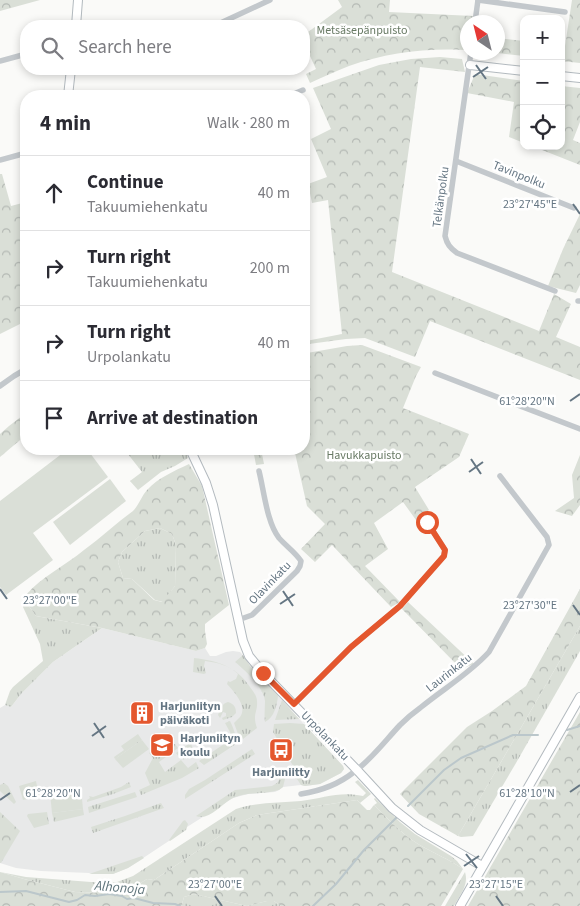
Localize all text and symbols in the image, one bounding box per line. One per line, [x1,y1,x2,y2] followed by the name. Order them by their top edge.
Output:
[460,15,505,60] north arrow
[520,15,565,150] map controls
[520,15,565,60] button: +
[20,20,310,75] search box
[317,22,407,39] park label: Metsäsepänpuisto
[38,34,66,62] icon: search
[78,34,172,61] text: Search here
[520,60,565,105] button: −
[520,105,565,150] button: locate
[40,108,91,138] text: 4 min
[207,112,290,134] text: Walk · 280 m
[490,157,548,193] street label: Tavinpolku
[428,165,454,229] street label: Telkänpolku
[87,169,164,196] text: Continue
[40,179,68,207] icon: ahead
[258,182,290,204] text: 40 m
[87,196,208,218] text: Takuumiehenkatu
[503,196,557,213] text: 23°27'45"E
[87,244,171,271] text: Turn right
[40,254,68,282] icon: right
[250,257,290,279] text: 200 m
[87,271,208,293] text: Takuumiehenkatu
[87,319,171,346] text: Turn right
[40,329,68,357] icon: right
[258,332,290,354] text: 40 m
[87,346,171,368] text: Urpolankatu
[499,393,555,410] text: 61°28'20"N
[40,404,68,432] icon: arrive
[87,405,258,432] text: Arrive at destination
[326,447,402,464] park label: Havukkapuisto
[416,511,439,534] route start
[245,557,295,609] street label: Olavinkatu
[23,592,77,609] text: 23°27'00"E
[503,597,557,614] text: 23°27'30"E
[422,650,476,696] street label: Laurinkatu
[252,662,275,685] route end
[160,698,221,729] place label: Harjuniityn päiväkoti
[129,700,155,726] building icon: Harjuniityn päiväkoti
[297,707,353,765] street label: Urpolankatu
[180,730,241,761] place label: Harjuniityn koulu
[149,732,175,758] school or university icon: Harjuniityn koulu
[268,737,294,763] bus stop icon: Harjuniitty
[252,764,311,781] place label: Harjuniitty
[25,785,81,802] text: 61°28'20"N
[499,785,555,802] text: 61°28'10"N
[93,876,147,900] water label: Alhonoja
[188,876,242,893] text: 23°27'00"E
[469,876,523,893] text: 23°27'15"E

